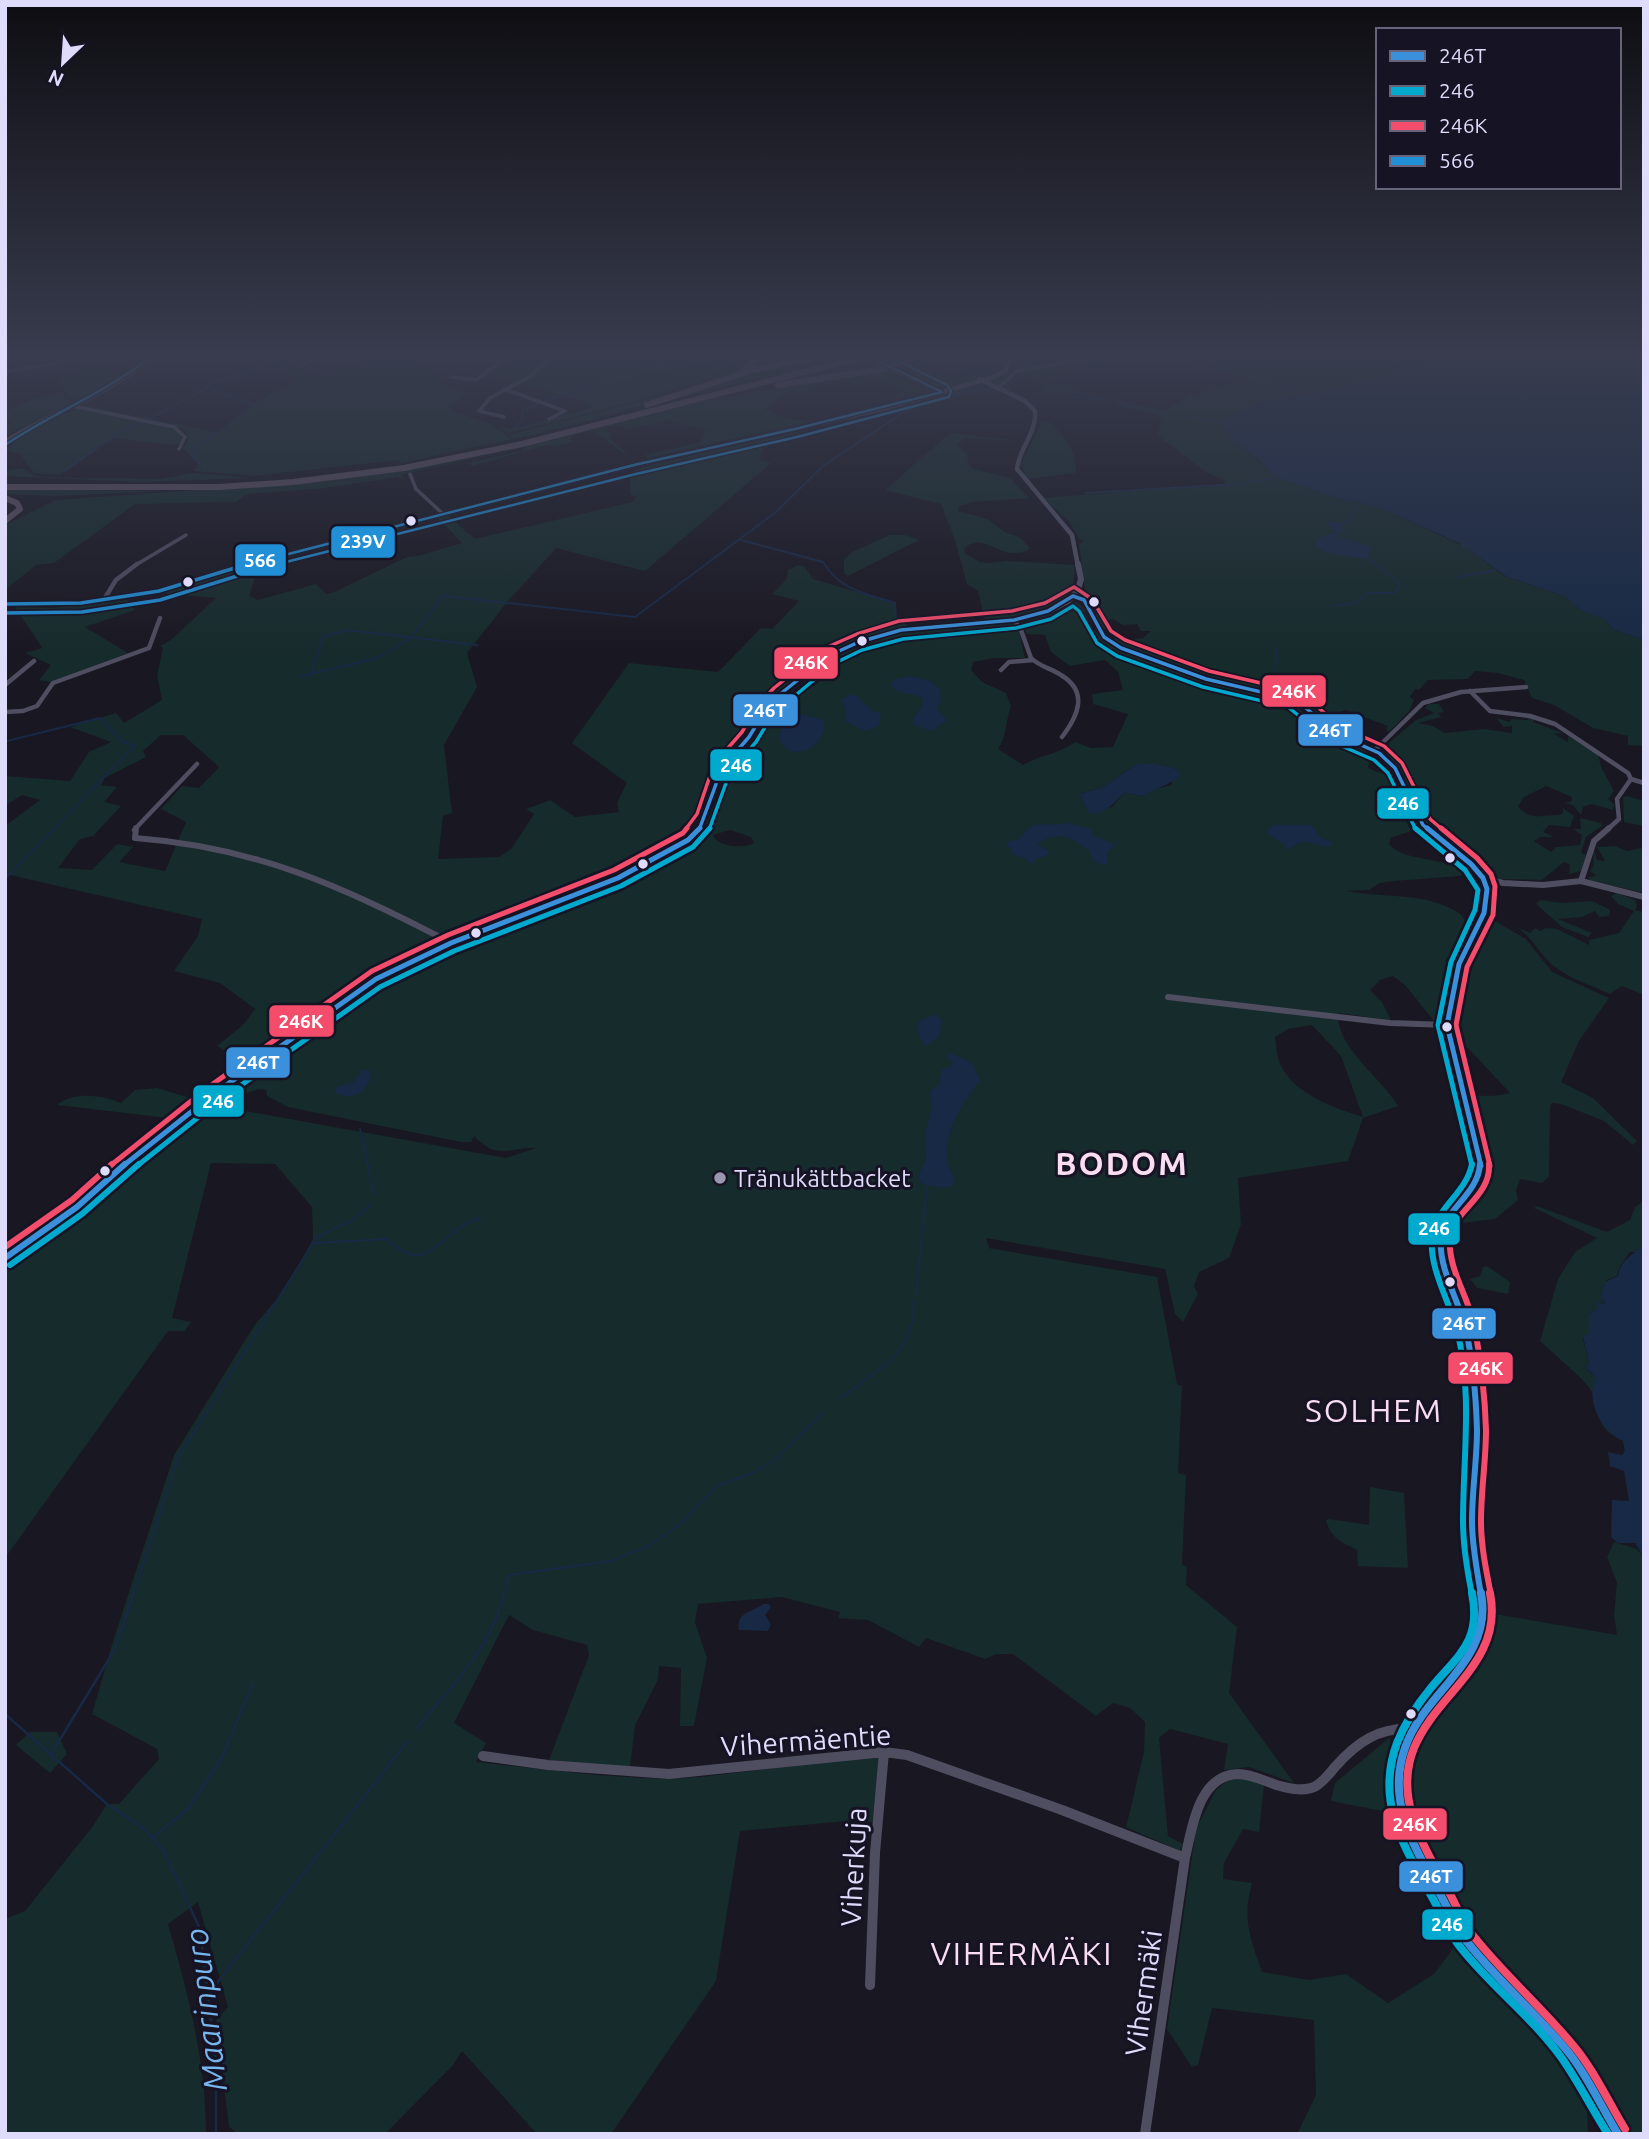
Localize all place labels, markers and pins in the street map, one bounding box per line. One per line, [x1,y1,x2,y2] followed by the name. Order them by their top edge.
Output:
[404,514,418,528] unlabelled marker
[181,575,195,589] unlabelled marker
[1087,595,1101,609] unlabelled marker
[855,634,869,648] unlabelled marker
[1443,851,1457,865] unlabelled marker
[636,857,650,871] unlabelled marker
[469,926,483,940] unlabelled marker
[1440,1020,1454,1034] unlabelled marker
[98,1164,112,1178] unlabelled marker
[734,1165,911,1192] place label: Tränukättbacket
[712,1170,728,1186] marker: Tränukättbacket
[1443,1275,1457,1289] unlabelled marker
[1404,1707,1418,1721] unlabelled marker

